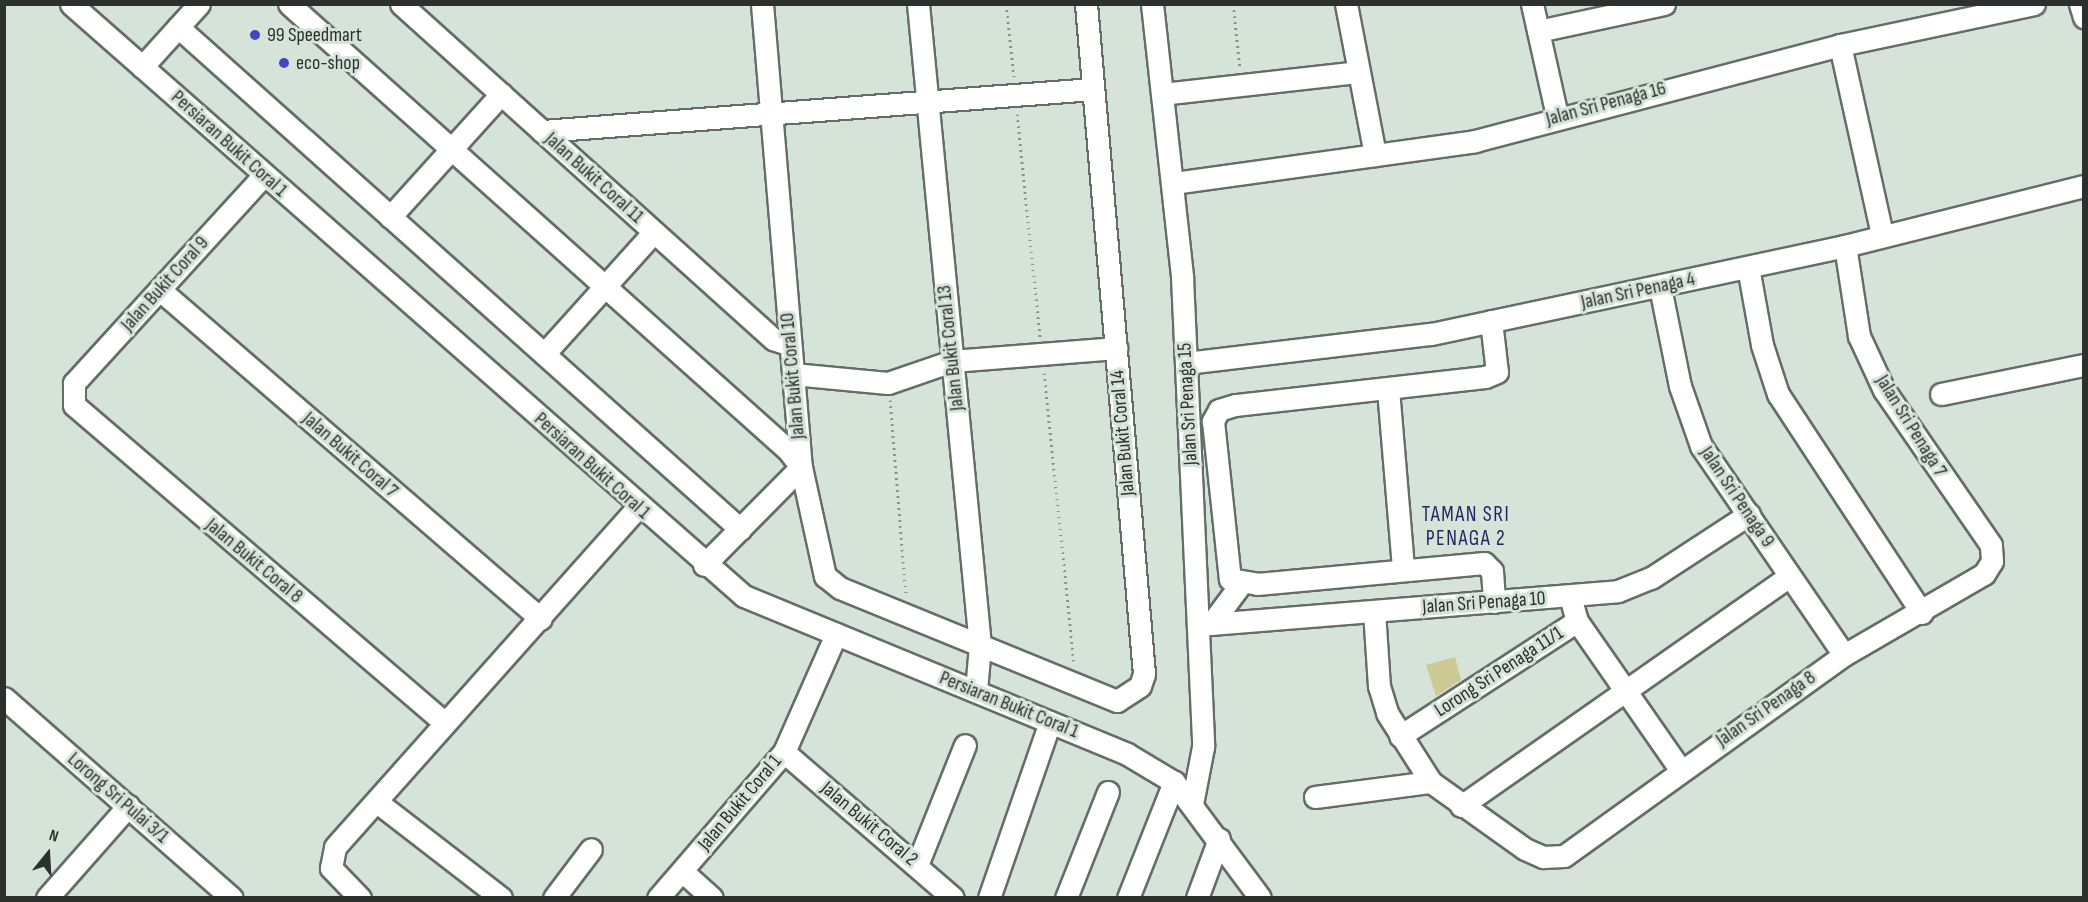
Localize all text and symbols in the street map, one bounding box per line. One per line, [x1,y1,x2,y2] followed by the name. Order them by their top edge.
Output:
[267,23,362,47] place label: 99 Speedmart
[248,28,262,42] marker: 99 Speedmart
[296,51,360,75] place label: eco-shop
[277,56,291,70] marker: eco-shop
[1543,76,1669,132] street label: Jalan Sri Penaga 16
[166,86,292,202] street label: Persiaran Bukit Coral 1
[540,127,648,229] street label: Jalan Bukit Coral 11
[116,232,214,336] street label: Jalan Bukit Coral 9
[1579,267,1697,315] street label: Jalan Sri Penaga 4
[932,284,970,412] street label: Jalan Bukit Coral 13
[776,312,810,440] street label: Jalan Bukit Coral 10
[1173,342,1203,466] street label: Jalan Sri Penaga 15
[1106,369,1140,497] street label: Jalan Bukit Coral 14
[1870,371,1952,481] street label: Jalan Sri Penaga 7
[297,407,403,503] street label: Jalan Bukit Coral 7
[529,408,655,524] street label: Persiaran Bukit Coral 1
[1695,442,1779,552] street label: Jalan Sri Penaga 9
[1422,502,1510,552] district label: TAMAN SRI PENAGA 2
[201,513,307,609] street label: Jalan Bukit Coral 8
[1422,587,1546,619] street label: Jalan Sri Penaga 10
[1430,621,1568,723] street label: Lorong Sri Penaga 11/1
[936,666,1082,744] street label: Persiaran Bukit Coral 1
[1711,666,1821,752] street label: Jalan Sri Penaga 8
[62,747,174,849] street label: Lorong Sri Pulai 3/1
[693,750,787,856] street label: Jalan Bukit Coral 1
[816,777,922,871] street label: Jalan Bukit Coral 2
[18,824,78,884] north arrow
[47,826,61,847] text: N

